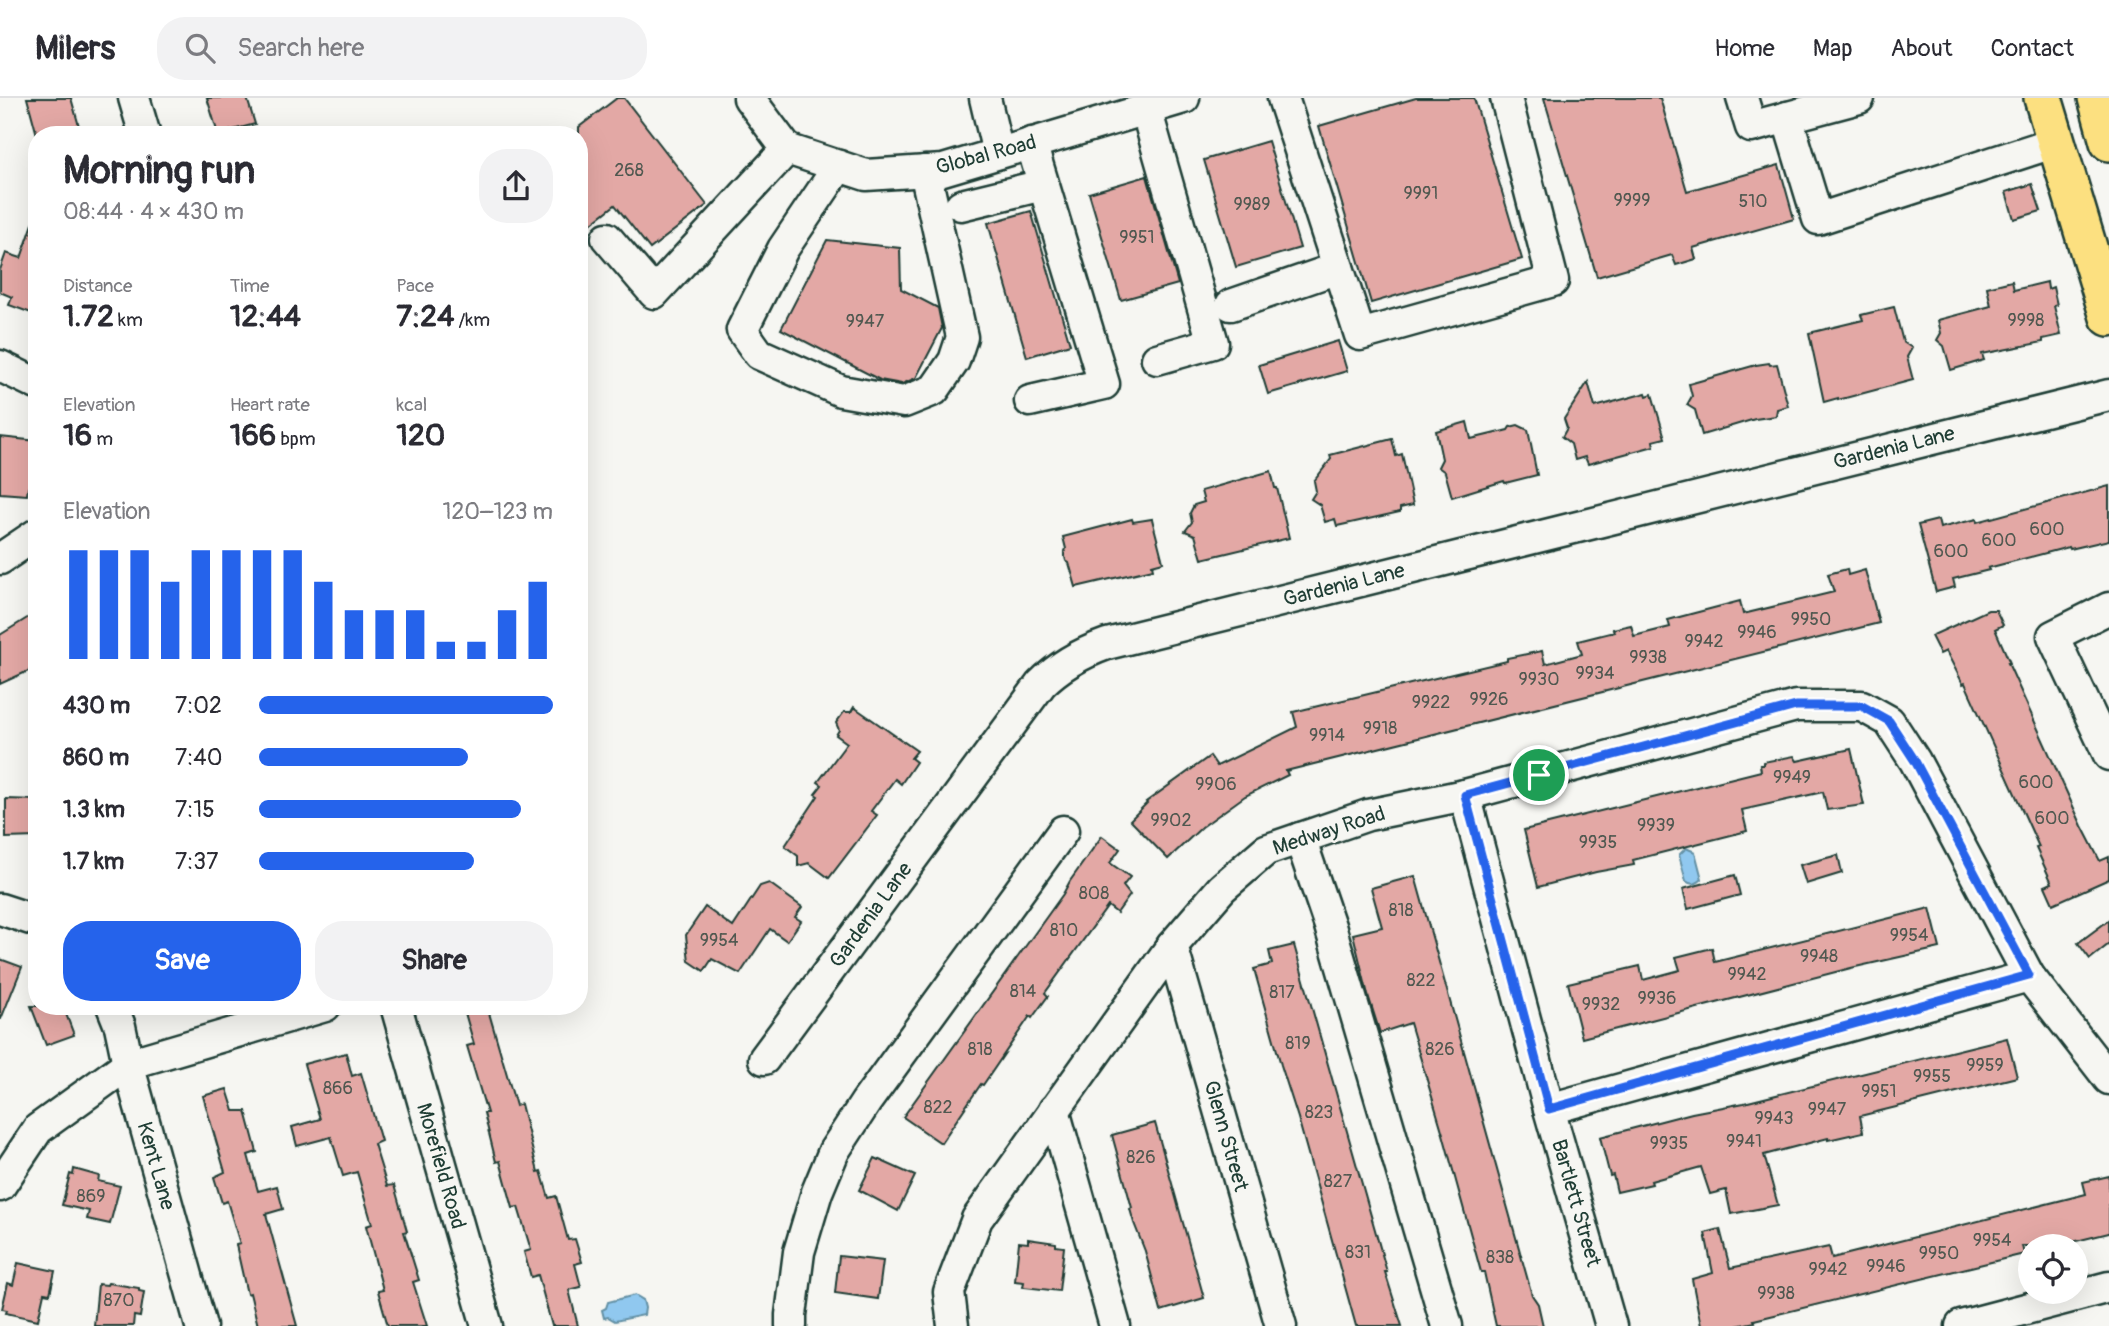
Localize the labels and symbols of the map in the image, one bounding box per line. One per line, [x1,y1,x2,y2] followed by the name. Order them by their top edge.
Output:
[933,129,1039,181] street label: Global Road
[614,159,644,182] house number: 268
[1404,182,1438,205] house number: 9991
[1613,189,1651,212] house number: 9999
[1738,190,1768,213] house number: 510
[1234,193,1270,216] house number: 9989
[1119,226,1155,249] house number: 9951
[2008,309,2044,332] house number: 9998
[846,310,885,333] house number: 9947
[1830,420,1958,476] street label: Gardenia Lane
[2029,518,2065,541] house number: 600
[1981,529,2017,552] house number: 600
[1933,540,1969,563] house number: 600
[1280,557,1408,613] street label: Gardenia Lane
[1791,608,1831,631] house number: 9950
[1737,621,1777,644] house number: 9946
[1684,630,1724,653] house number: 9942
[1629,646,1667,669] house number: 9938
[1575,662,1615,685] house number: 9934
[1519,668,1559,691] house number: 9930
[1469,688,1509,711] house number: 9926
[1412,691,1450,714] house number: 9922
[1363,717,1397,740] house number: 9918
[1309,724,1346,747] house number: 9914
[1509,745,1569,805] pin
[1773,766,1811,789] house number: 9949
[2018,771,2054,794] house number: 600
[1195,773,1237,796] house number: 9906
[1269,800,1389,862] street label: Medway Road
[2034,807,2070,830] house number: 600
[1151,809,1191,832] house number: 9902
[1637,814,1675,837] house number: 9939
[1579,831,1617,854] house number: 9935
[824,856,919,973] street label: Gardenia Lane
[1079,882,1109,905] house number: 808
[1388,899,1414,922] house number: 818
[1050,919,1078,942] house number: 810
[1890,924,1929,947] house number: 9954
[700,929,739,952] house number: 9954
[1800,945,1838,968] house number: 9948
[1727,963,1767,986] house number: 9942
[1406,969,1436,992] house number: 822
[1010,980,1037,1003] house number: 814
[1269,981,1295,1004] house number: 817
[1637,987,1677,1010] house number: 9936
[1582,993,1620,1016] house number: 9932
[1285,1032,1311,1055] house number: 819
[967,1038,993,1061] house number: 818
[1425,1038,1455,1061] house number: 826
[1966,1054,2004,1077] house number: 9959
[1913,1065,1951,1088] house number: 9955
[323,1077,353,1100] house number: 866
[1197,1078,1255,1195] street label: Glenn Street
[1861,1080,1897,1103] house number: 9951
[923,1096,953,1119] house number: 822
[1808,1098,1847,1121] house number: 9947
[410,1100,472,1232] street label: Morefield Road
[1305,1101,1333,1124] house number: 823
[1754,1107,1794,1130] house number: 9943
[131,1119,182,1214] street label: Kent Lane
[1726,1130,1762,1153] house number: 9941
[1650,1132,1688,1155] house number: 9935
[1545,1136,1607,1270] street label: Bartlett Street
[1126,1146,1156,1169] house number: 826
[1324,1170,1353,1193] house number: 827
[77,1185,105,1208] house number: 869
[1973,1229,2012,1252] house number: 9954
[1345,1241,1371,1264] house number: 831
[1919,1242,1959,1265] house number: 9950
[1486,1246,1514,1269] house number: 838
[1866,1255,1906,1278] house number: 9946
[1808,1258,1848,1281] house number: 9942
[1757,1282,1795,1305] house number: 9938
[104,1289,134,1312] house number: 870

